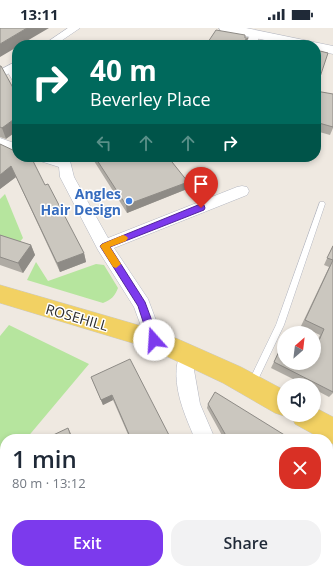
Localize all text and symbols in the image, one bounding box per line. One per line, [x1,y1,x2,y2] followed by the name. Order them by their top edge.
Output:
[20,4,59,24] text: 13:11
[90,51,157,89] text: 40 m
[24,56,76,108] icon: right
[90,87,211,111] text: Beverley Place
[93,132,115,154] icon: left
[135,132,157,154] icon: ahead
[177,132,199,154] icon: ahead
[219,132,241,154] icon: right
[184,167,218,208] pin
[190,173,212,195] icon: arrive
[41,184,121,219] place label: Angles Hair Design
[124,196,134,206] marker: Angles Hair Design
[44,299,110,335] street label: ROSEHILL
[133,319,175,361] position arrow
[277,326,321,370] north arrow
[277,326,321,422] map controls
[277,378,321,422] button: sound
[12,442,77,475] text: 1 min
[279,447,321,489] button: close
[12,474,86,492] text: 80 m · 13:12
[12,520,163,566] button: Exit
[171,520,321,566] button: Share

